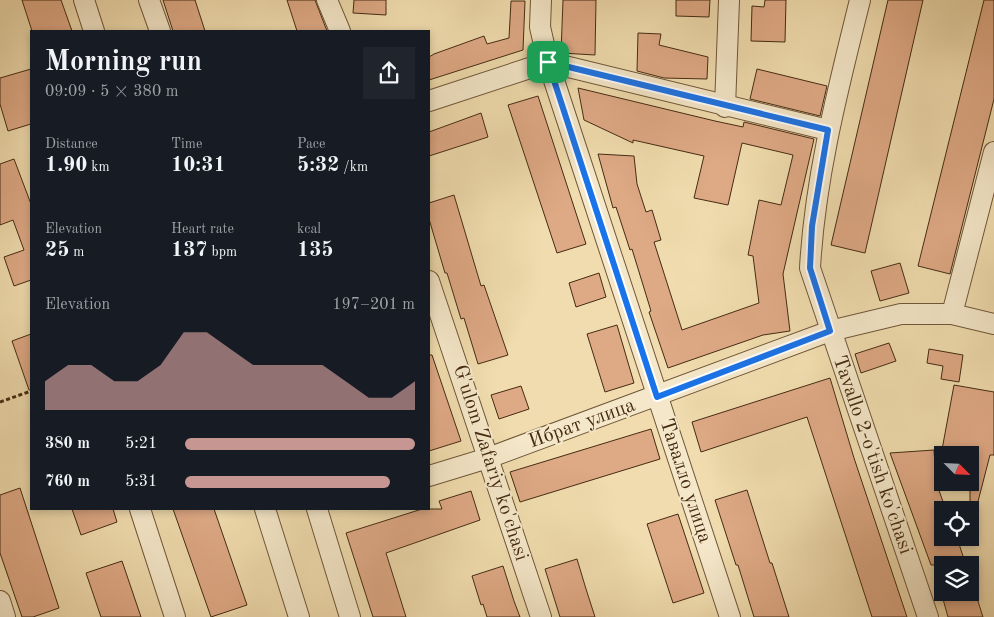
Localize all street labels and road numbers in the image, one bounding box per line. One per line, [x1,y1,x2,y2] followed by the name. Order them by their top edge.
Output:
[829,353,915,557] street label: Tavallo 2-o'tish ko'chasi
[449,363,531,563] street label: G'ulom Zafariy ko'chasi
[526,395,638,453] street label: Ибрат улица
[655,416,715,546] street label: Тавалло улица

